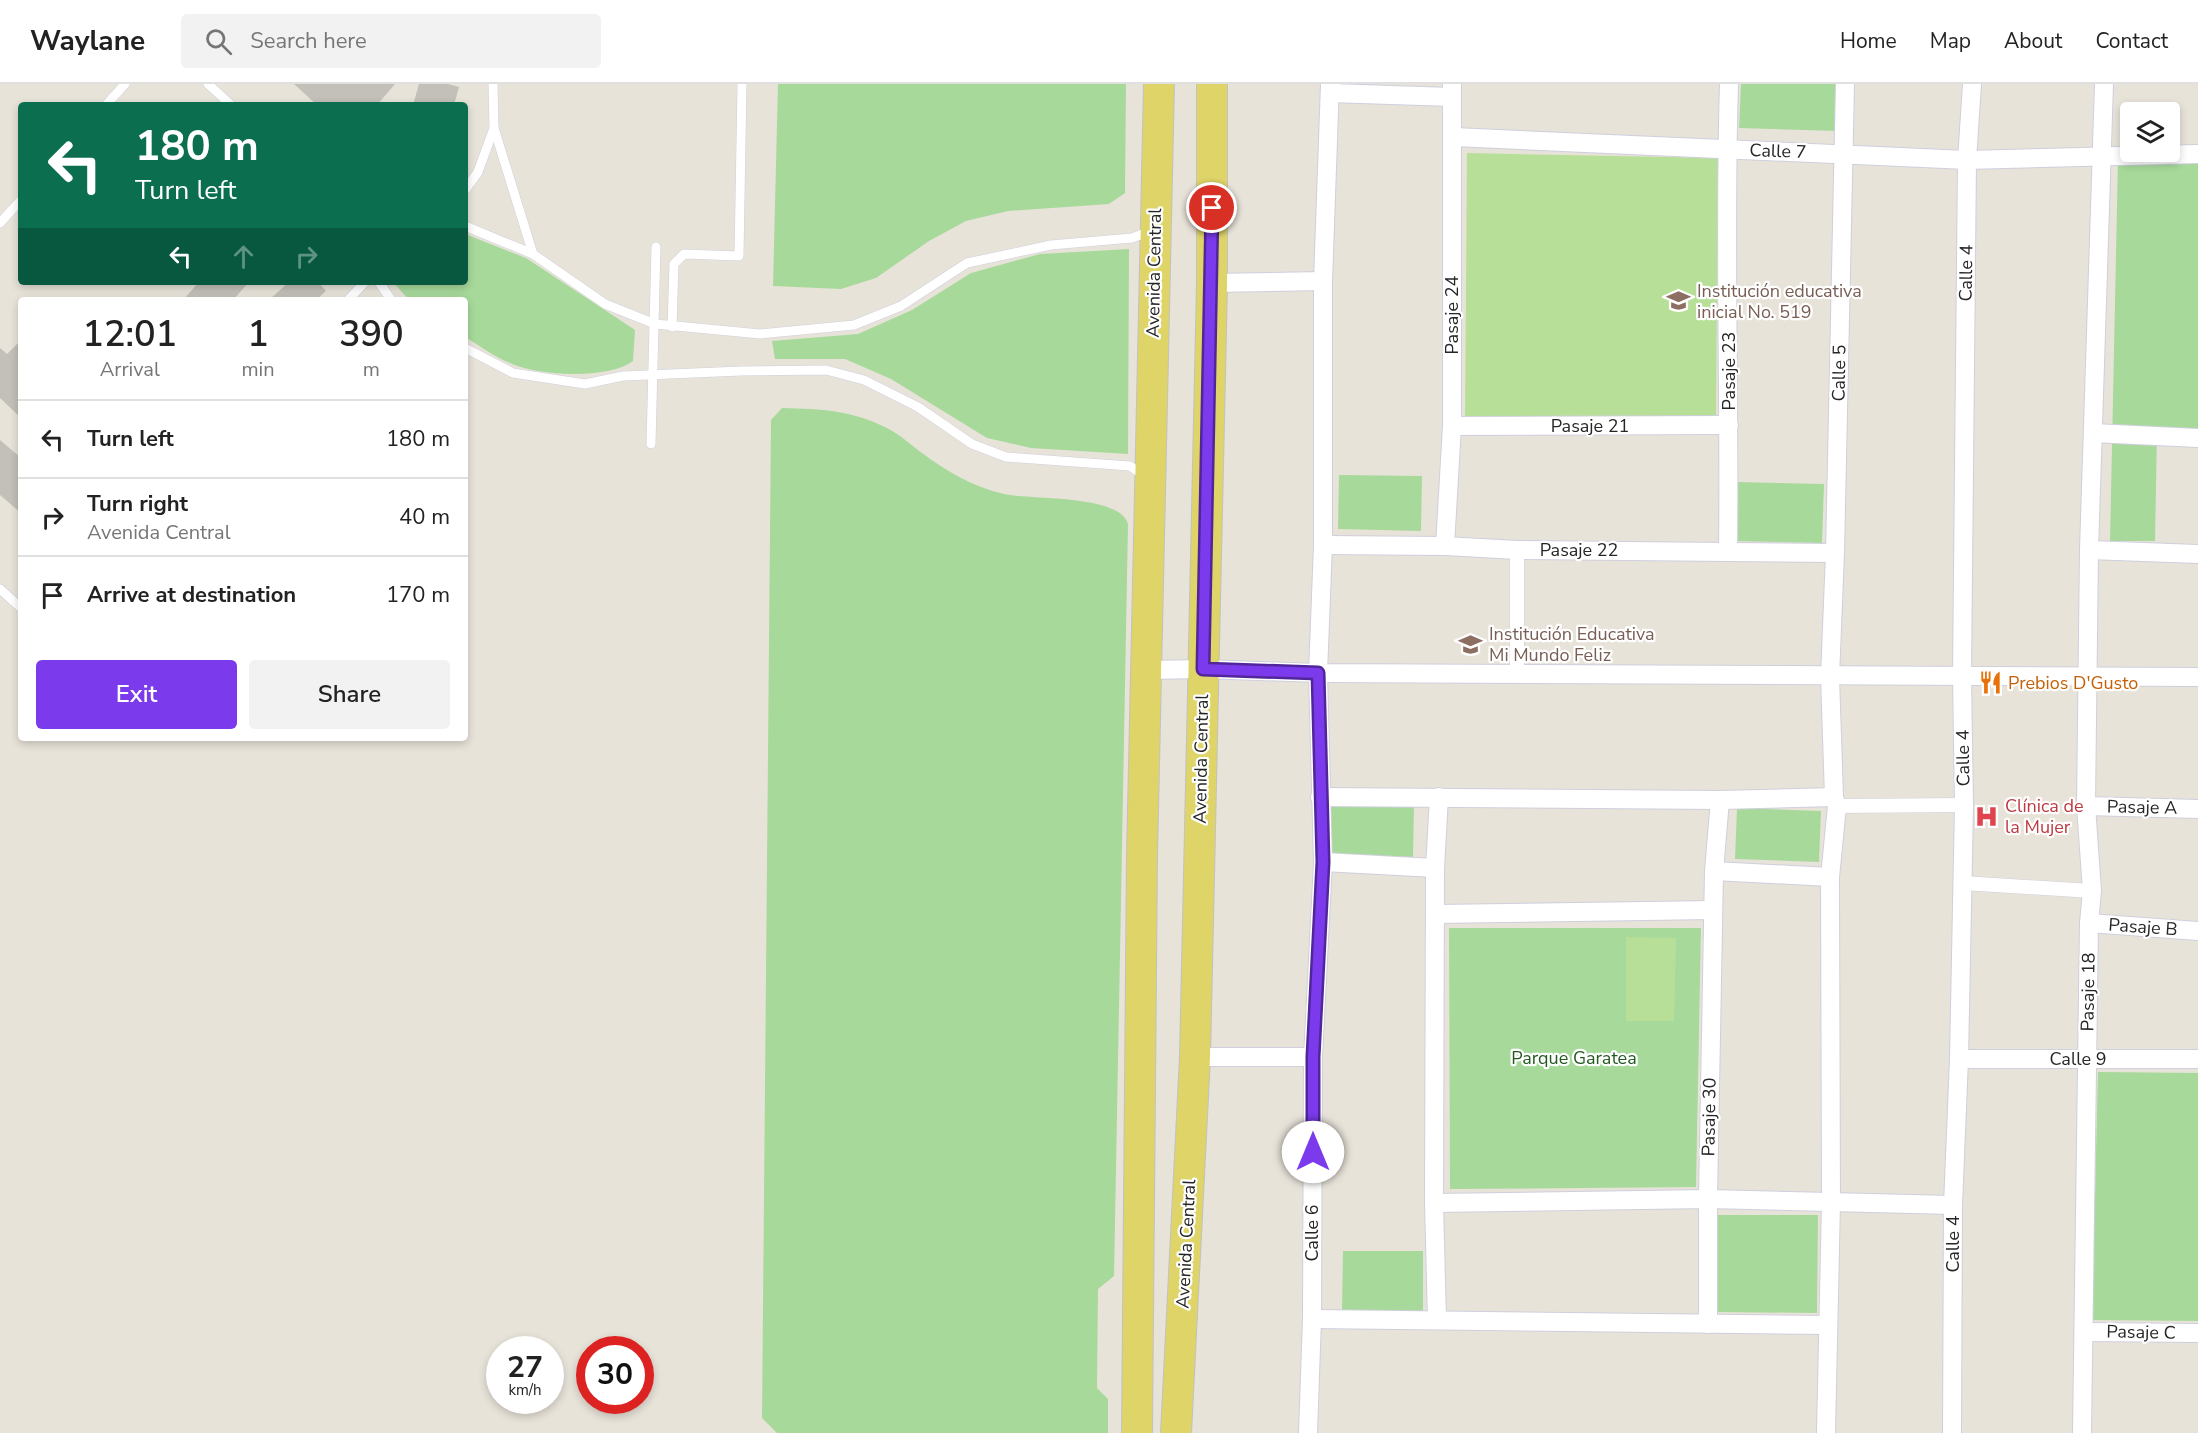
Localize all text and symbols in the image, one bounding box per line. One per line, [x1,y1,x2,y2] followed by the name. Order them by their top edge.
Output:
[181,14,601,68] search box
[30,22,145,60] text: Waylane
[202,25,235,58] icon: search
[250,26,367,56] text: Search here
[1840,27,1897,55] text: Home
[1930,27,1971,55] text: Map
[2004,27,2062,55] text: About
[2095,27,2168,55] text: Contact
[2120,102,2180,162] map controls
[2120,102,2180,162] button: layers
[135,118,259,175] text: 180 m
[36,126,114,204] icon: left
[1749,138,1807,164] street label: Calle 7
[135,172,236,209] text: Turn left
[1186,182,1237,233] pin
[1195,191,1228,224] icon: arrive
[1141,208,1167,338] street label: Avenida Central
[164,240,197,273] icon: left
[227,240,260,273] icon: ahead
[290,240,323,273] icon: right
[1954,244,1978,302] street label: Calle 4
[1440,275,1464,354] street label: Pasaje 24
[1697,279,1862,324] place label: Institución educativa inicial No. 519
[1666,288,1692,314] school or university icon: Institución educativa inicial No. 519
[82,310,177,359] text: 12:01
[247,310,269,359] text: 1
[339,310,404,359] text: 390
[1717,332,1741,410] street label: Pasaje 23
[1827,344,1851,402] street label: Calle 5
[100,356,160,383] text: Arrival
[242,356,275,383] text: min
[363,356,380,383] text: m
[1551,414,1629,438] street label: Pasaje 21
[36,423,69,456] icon: left
[87,424,174,454] text: Turn left
[386,424,450,454] text: 180 m
[87,489,188,519] text: Turn right
[36,501,69,534] icon: right
[399,502,450,532] text: 40 m
[87,519,231,546] text: Avenida Central
[1540,538,1618,562] street label: Pasaje 22
[36,579,69,612] icon: arrive
[87,580,296,610] text: Arrive at destination
[386,580,450,610] text: 170 m
[1489,622,1655,667] place label: Institución Educativa Mi Mundo Feliz
[1458,631,1484,657] school or university icon: Institución Educativa Mi Mundo Feliz
[36,660,237,729] button: Exit
[249,660,450,729] button: Share
[1977,670,2003,696] restaurant icon: Prebios D'Gusto
[2008,671,2138,695] place label: Prebios D'Gusto
[1188,694,1214,824] street label: Avenida Central
[1951,729,1975,787] street label: Calle 4
[2005,794,2084,839] place label: Clínica de la Mujer
[2107,794,2177,820] street label: Pasaje A
[1974,803,2000,829] hospital icon: Clínica de la Mujer
[2108,913,2178,941] street label: Pasaje B
[2075,952,2101,1032] street label: Pasaje 18
[1511,1046,1637,1070] park label: Parque Garatea
[2050,1047,2106,1071] street label: Calle 9
[1696,1077,1722,1157] street label: Pasaje 30
[1281,1120,1345,1184] position arrow
[1171,1178,1201,1309] street label: Avenida Central
[1300,1205,1324,1261] street label: Calle 6
[1941,1215,1965,1272] street label: Calle 4
[2106,1319,2176,1345] street label: Pasaje C
[576,1336,654,1414] speed limit sign: 30
[507,1347,543,1388] text: 27
[508,1380,542,1400] text: km/h

